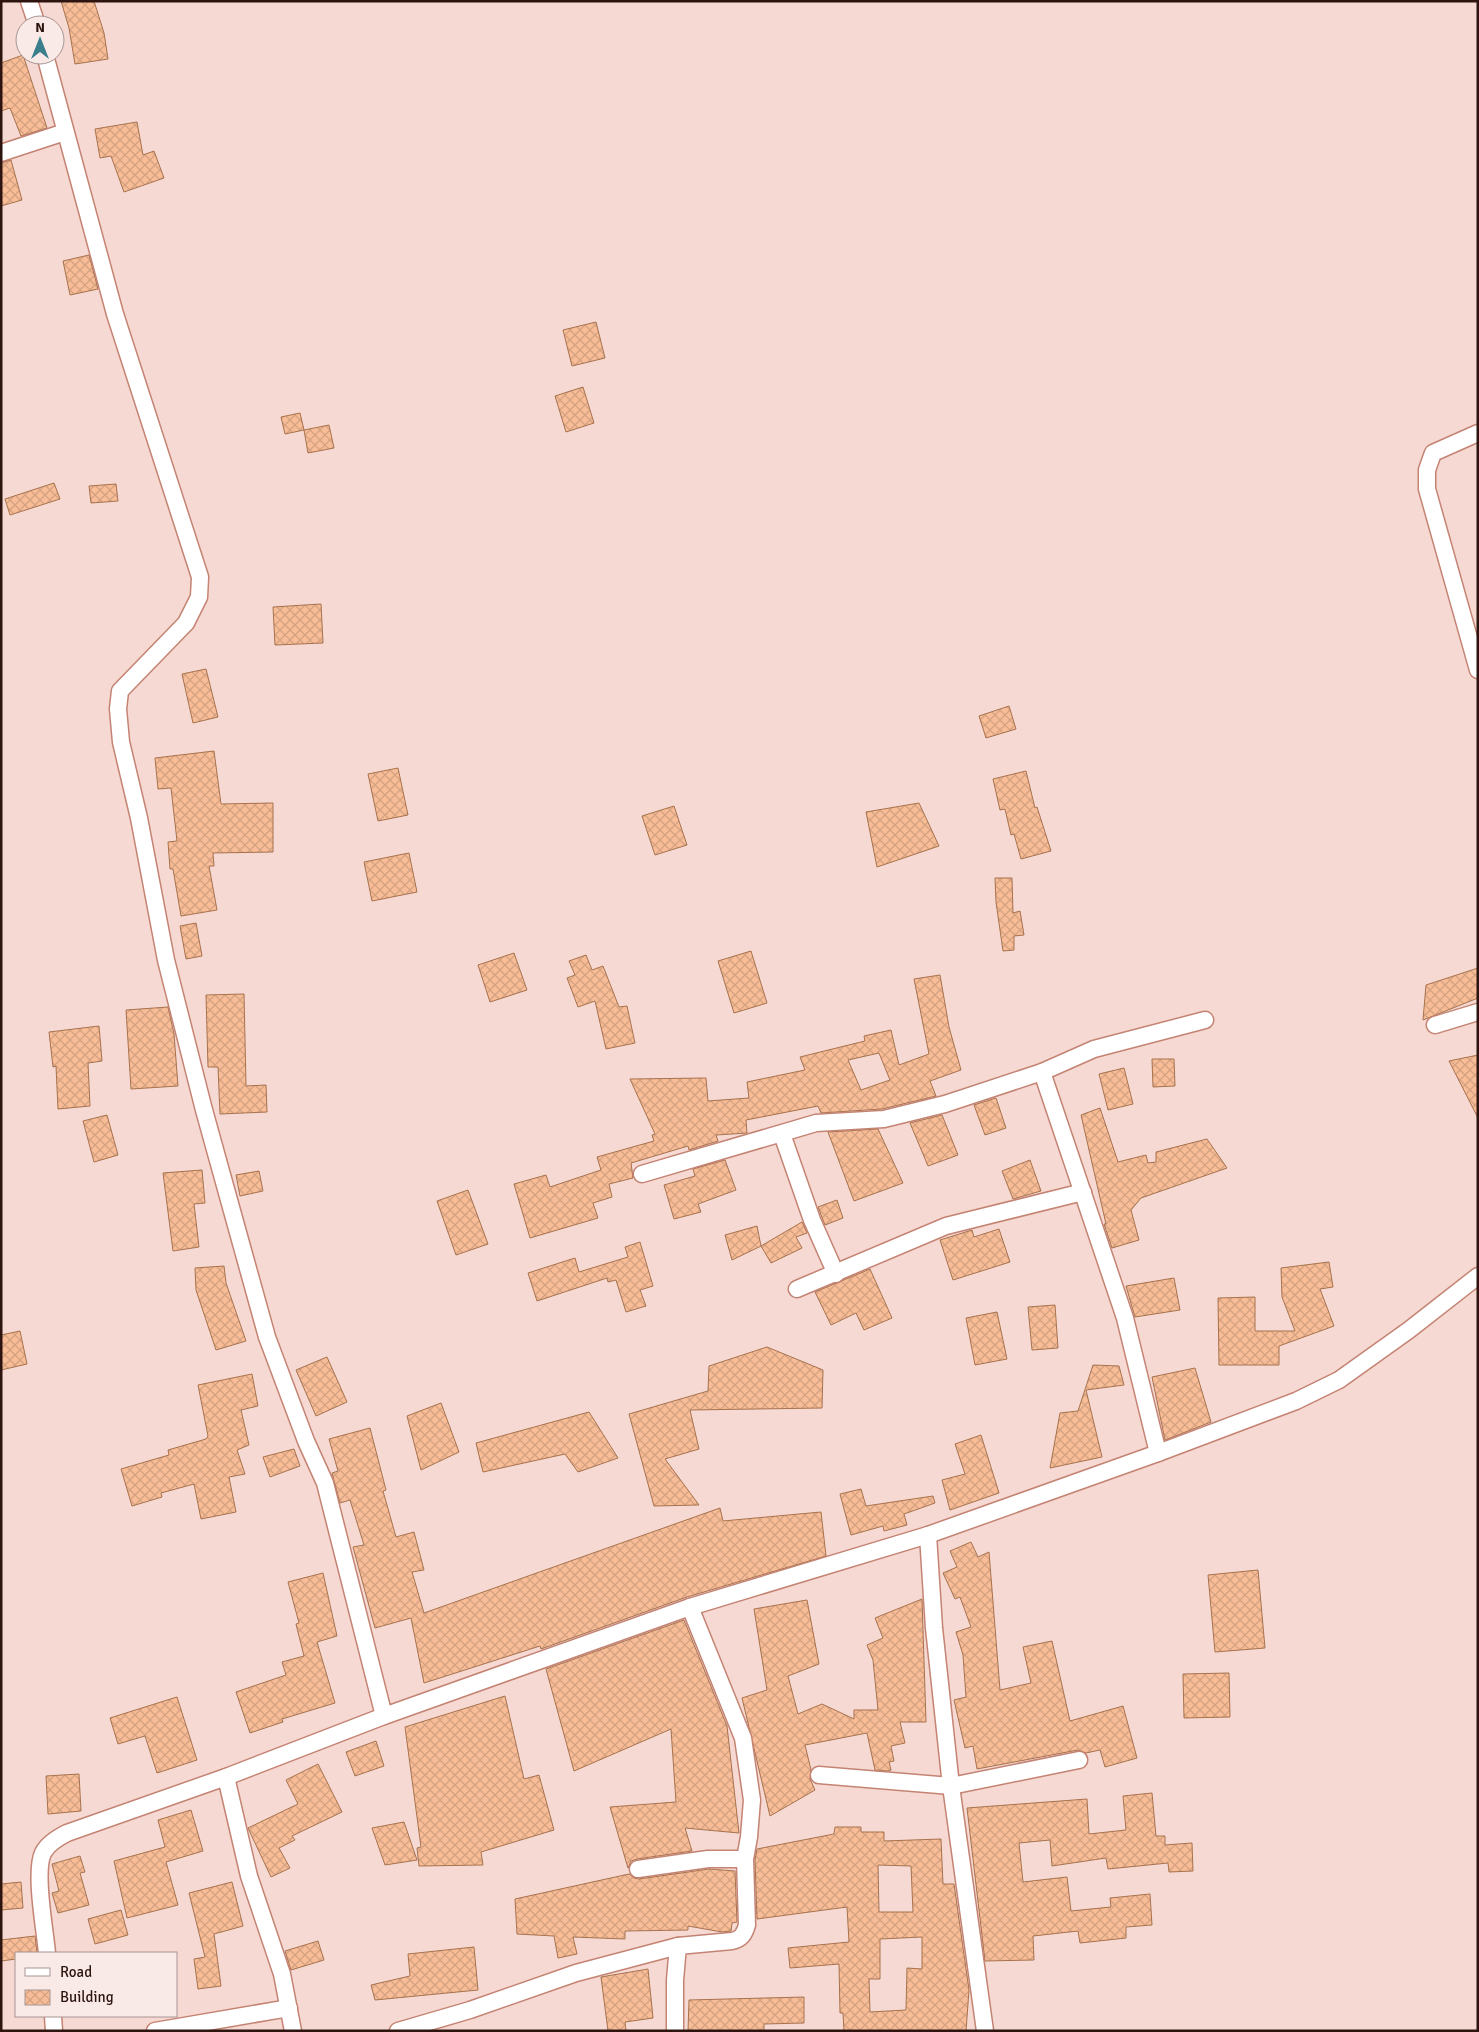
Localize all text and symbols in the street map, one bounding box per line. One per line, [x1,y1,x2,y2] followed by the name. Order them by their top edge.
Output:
[15,15,65,65] north arrow
[35,19,45,36] text: N
[15,1952,178,2017] legend
[60,1963,92,1981] text: Road
[60,1988,114,2006] text: Building

